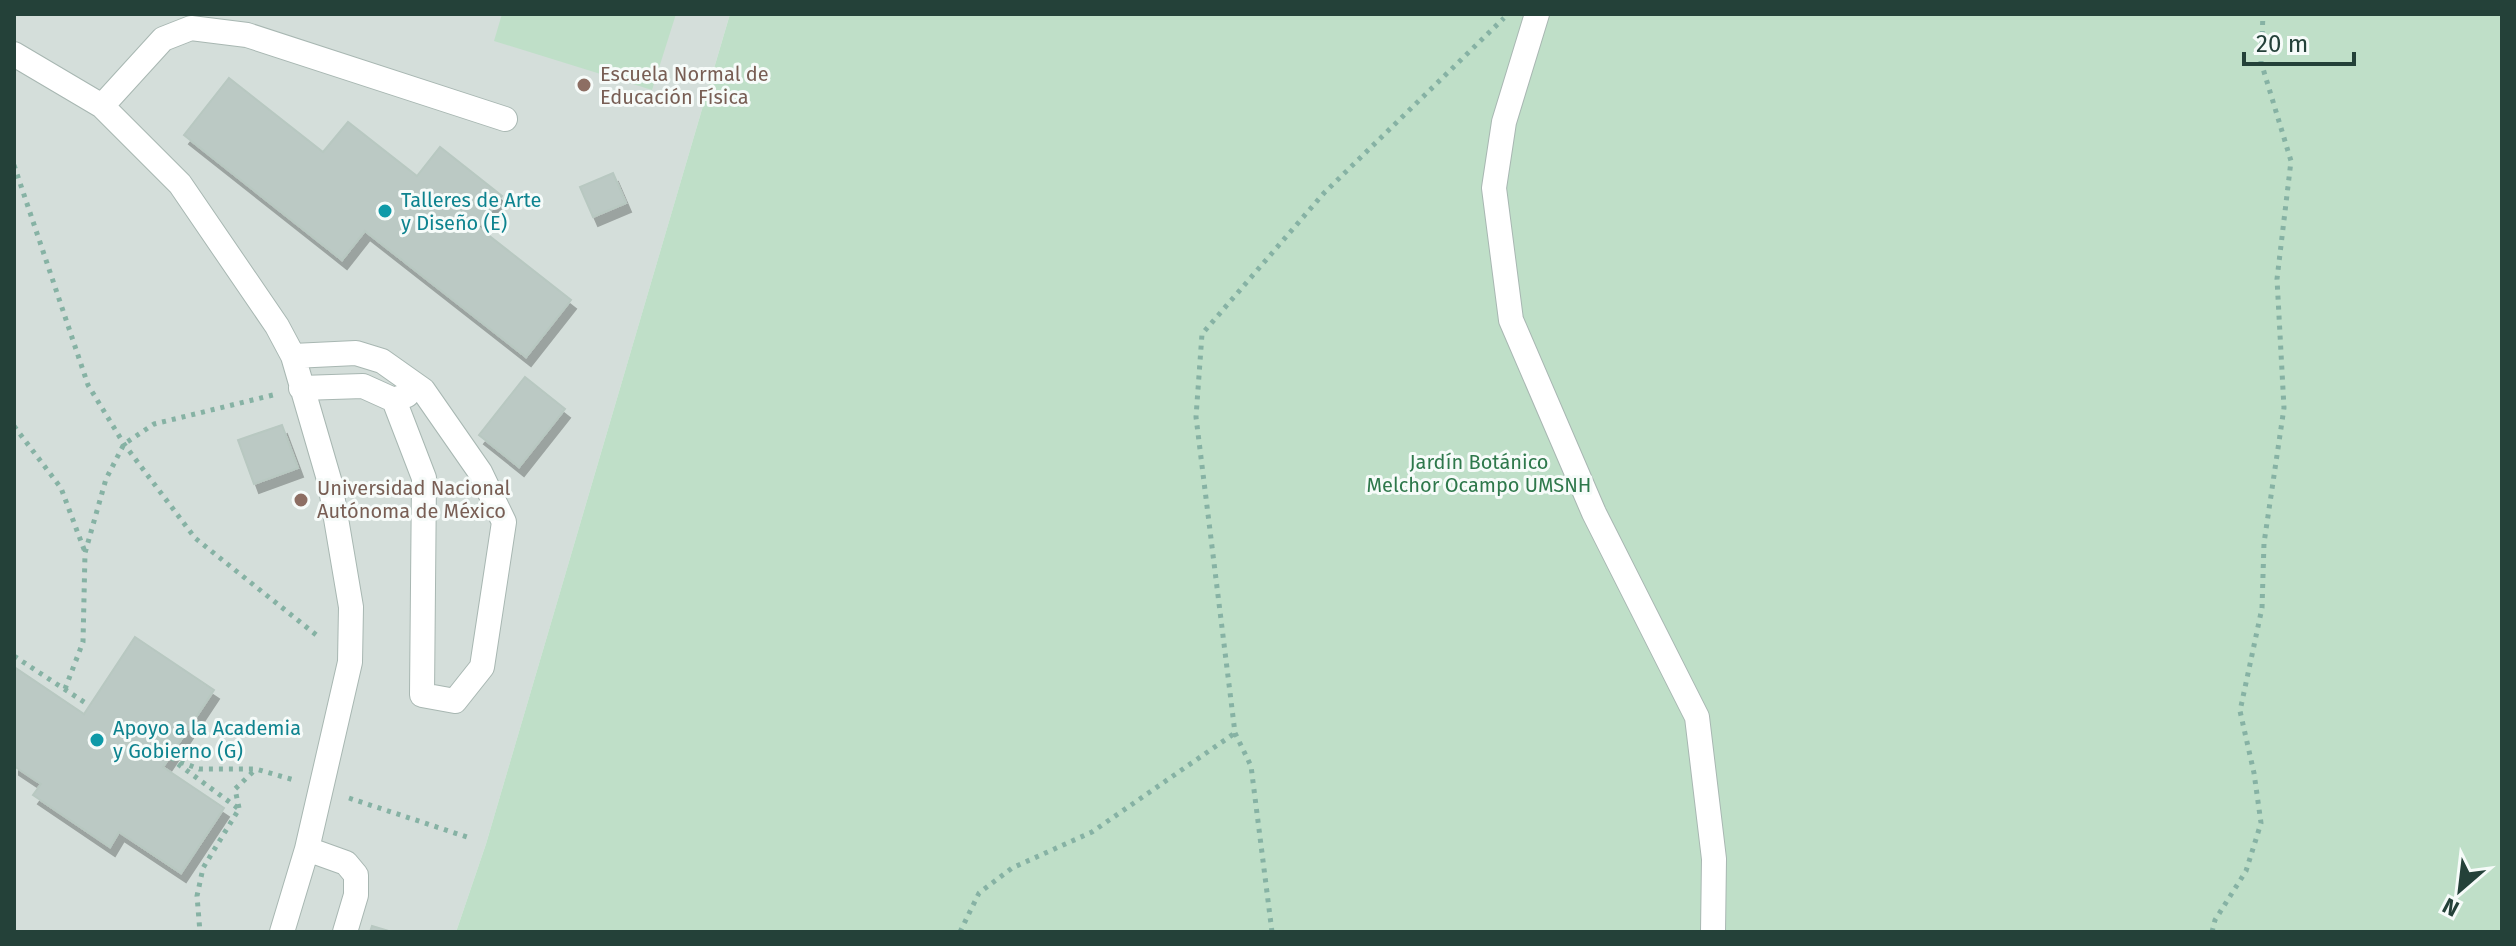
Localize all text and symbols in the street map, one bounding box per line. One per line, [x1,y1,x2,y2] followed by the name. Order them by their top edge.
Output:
[2244,16,2354,66] scale bar
[2256,30,2308,58] text: 20 m
[600,62,769,109] place label: Escuela Normal de Educación Física
[575,76,593,94] marker: Escuela Normal de Educación Física
[401,188,541,235] place label: Talleres de Arte y Diseño (E)
[376,202,394,220] marker: Talleres de Arte y Diseño (E)
[1367,450,1591,497] park label: Jardín Botánico Melchor Ocampo UMSNH
[317,476,511,523] place label: Universidad Nacional Autónoma de México
[292,491,310,509] marker: Universidad Nacional Autónoma de México
[113,716,301,763] place label: Apoyo a la Academia y Gobierno (G)
[88,731,106,749] marker: Apoyo a la Academia y Gobierno (G)
[2420,850,2500,930] north arrow
[2438,892,2464,923] text: N

